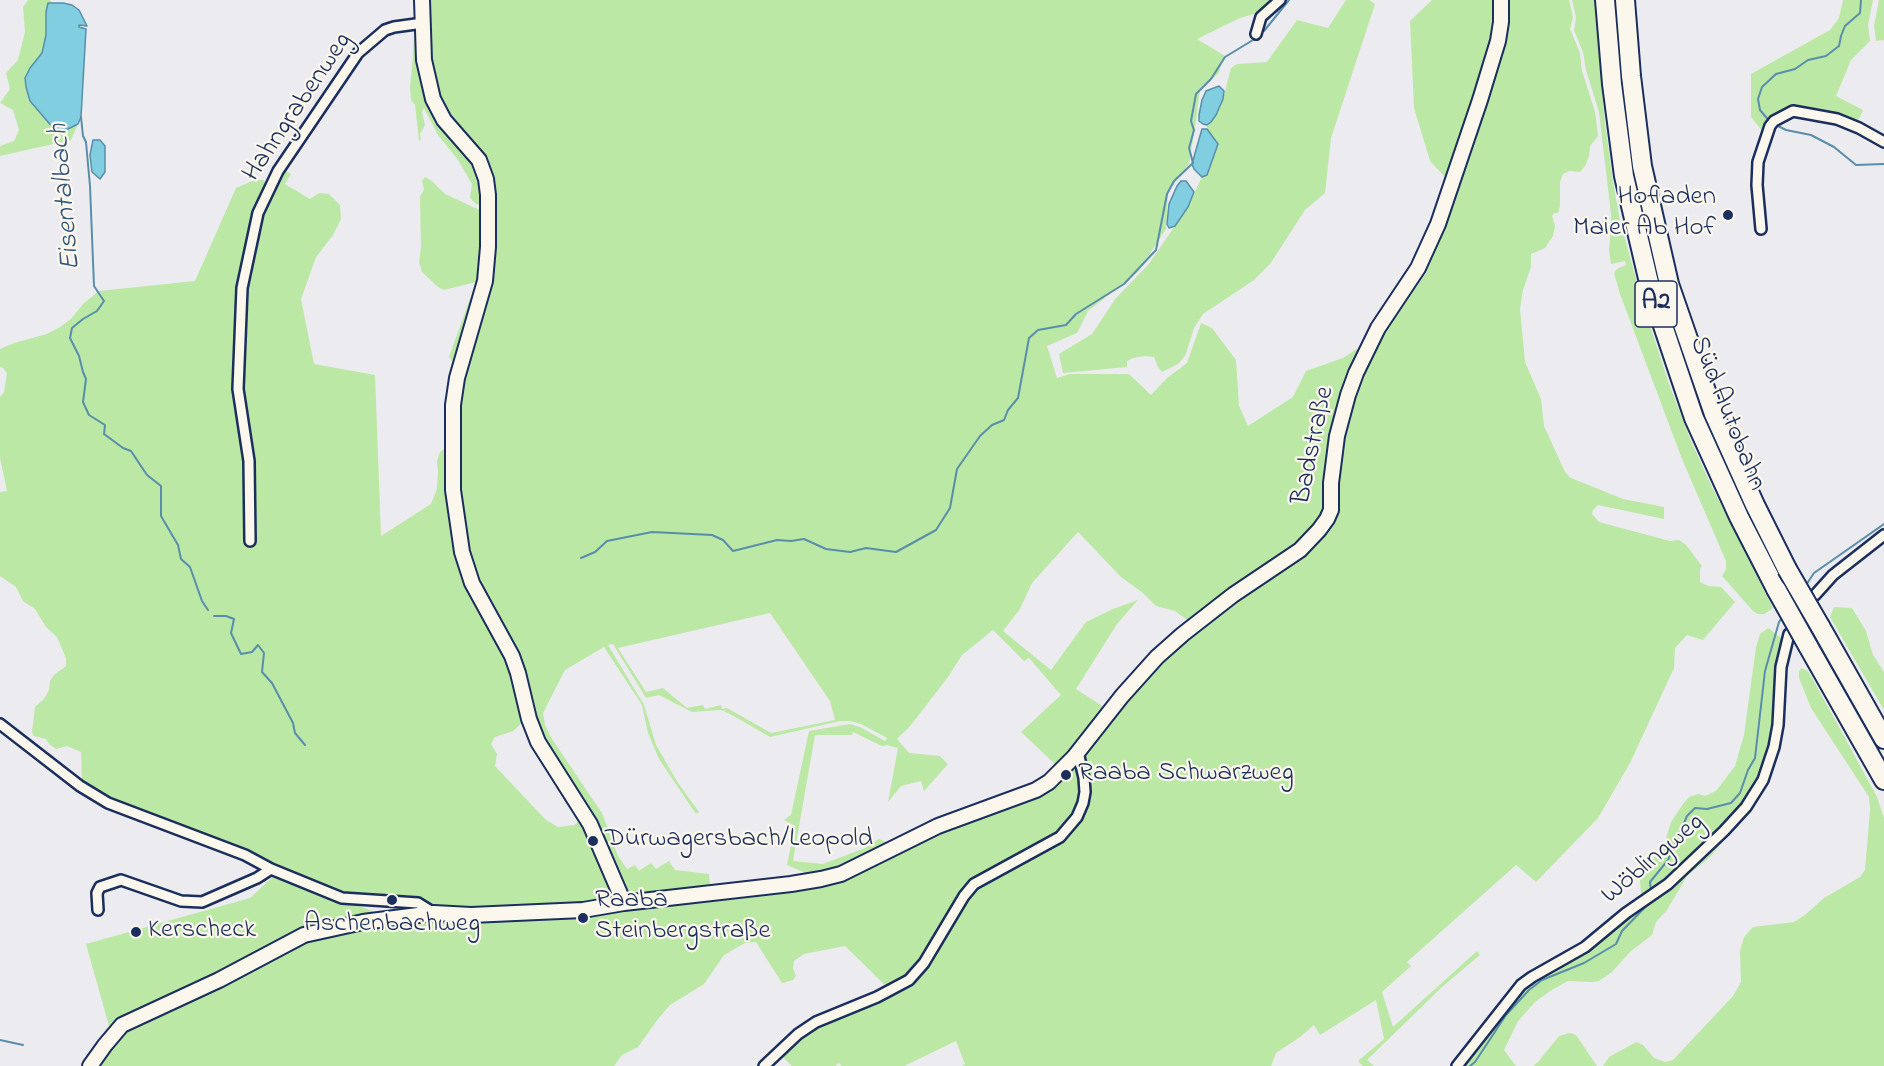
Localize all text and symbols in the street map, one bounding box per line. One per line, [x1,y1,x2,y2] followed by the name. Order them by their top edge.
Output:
[237,27,361,189] street label: Hahngrabenweg
[44,122,90,272] water label: Eisentalbach
[1573,183,1716,246] place label: Hofladen Maier Ab Hof
[1721,208,1735,222] marker: Hofladen Maier Ab Hof
[1635,281,1677,327] road number: A2
[1680,332,1772,496] street label: Süd Autobahn
[1287,384,1343,508] street label: Badstraße
[1078,759,1294,791] place label: Raaba Schwarzweg
[1059,768,1073,782] marker: Raaba Schwarzweg
[1596,808,1712,912] street label: Wöblingweg
[605,825,873,857] place label: Dürwagersbach/Leopold
[586,834,600,848] marker: Dürwagersbach/Leopold
[595,886,771,949] place label: Raaba Steinbergstraße
[385,893,399,907] marker: Aschenbachweg
[304,910,480,942] place label: Aschenbachweg
[576,911,590,925] marker: Raaba Steinbergstraße
[148,916,256,948] place label: Kerscheck
[129,925,143,939] marker: Kerscheck

